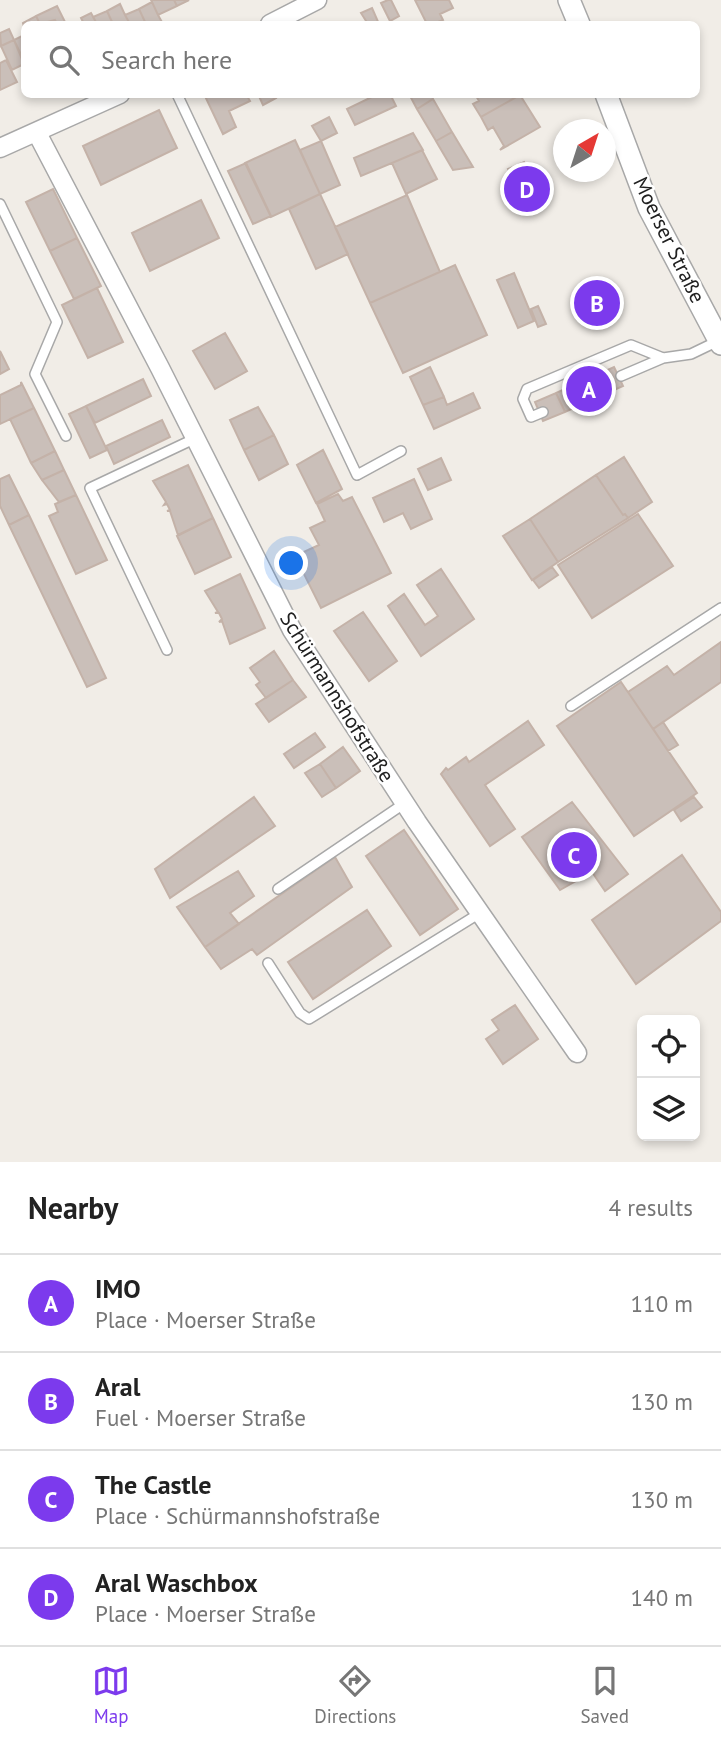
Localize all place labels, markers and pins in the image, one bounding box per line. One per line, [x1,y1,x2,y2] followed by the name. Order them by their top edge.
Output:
[504,163,550,215] pin: D
[574,277,620,329] pin: B
[566,363,612,415] pin: A
[551,829,597,881] pin: C

